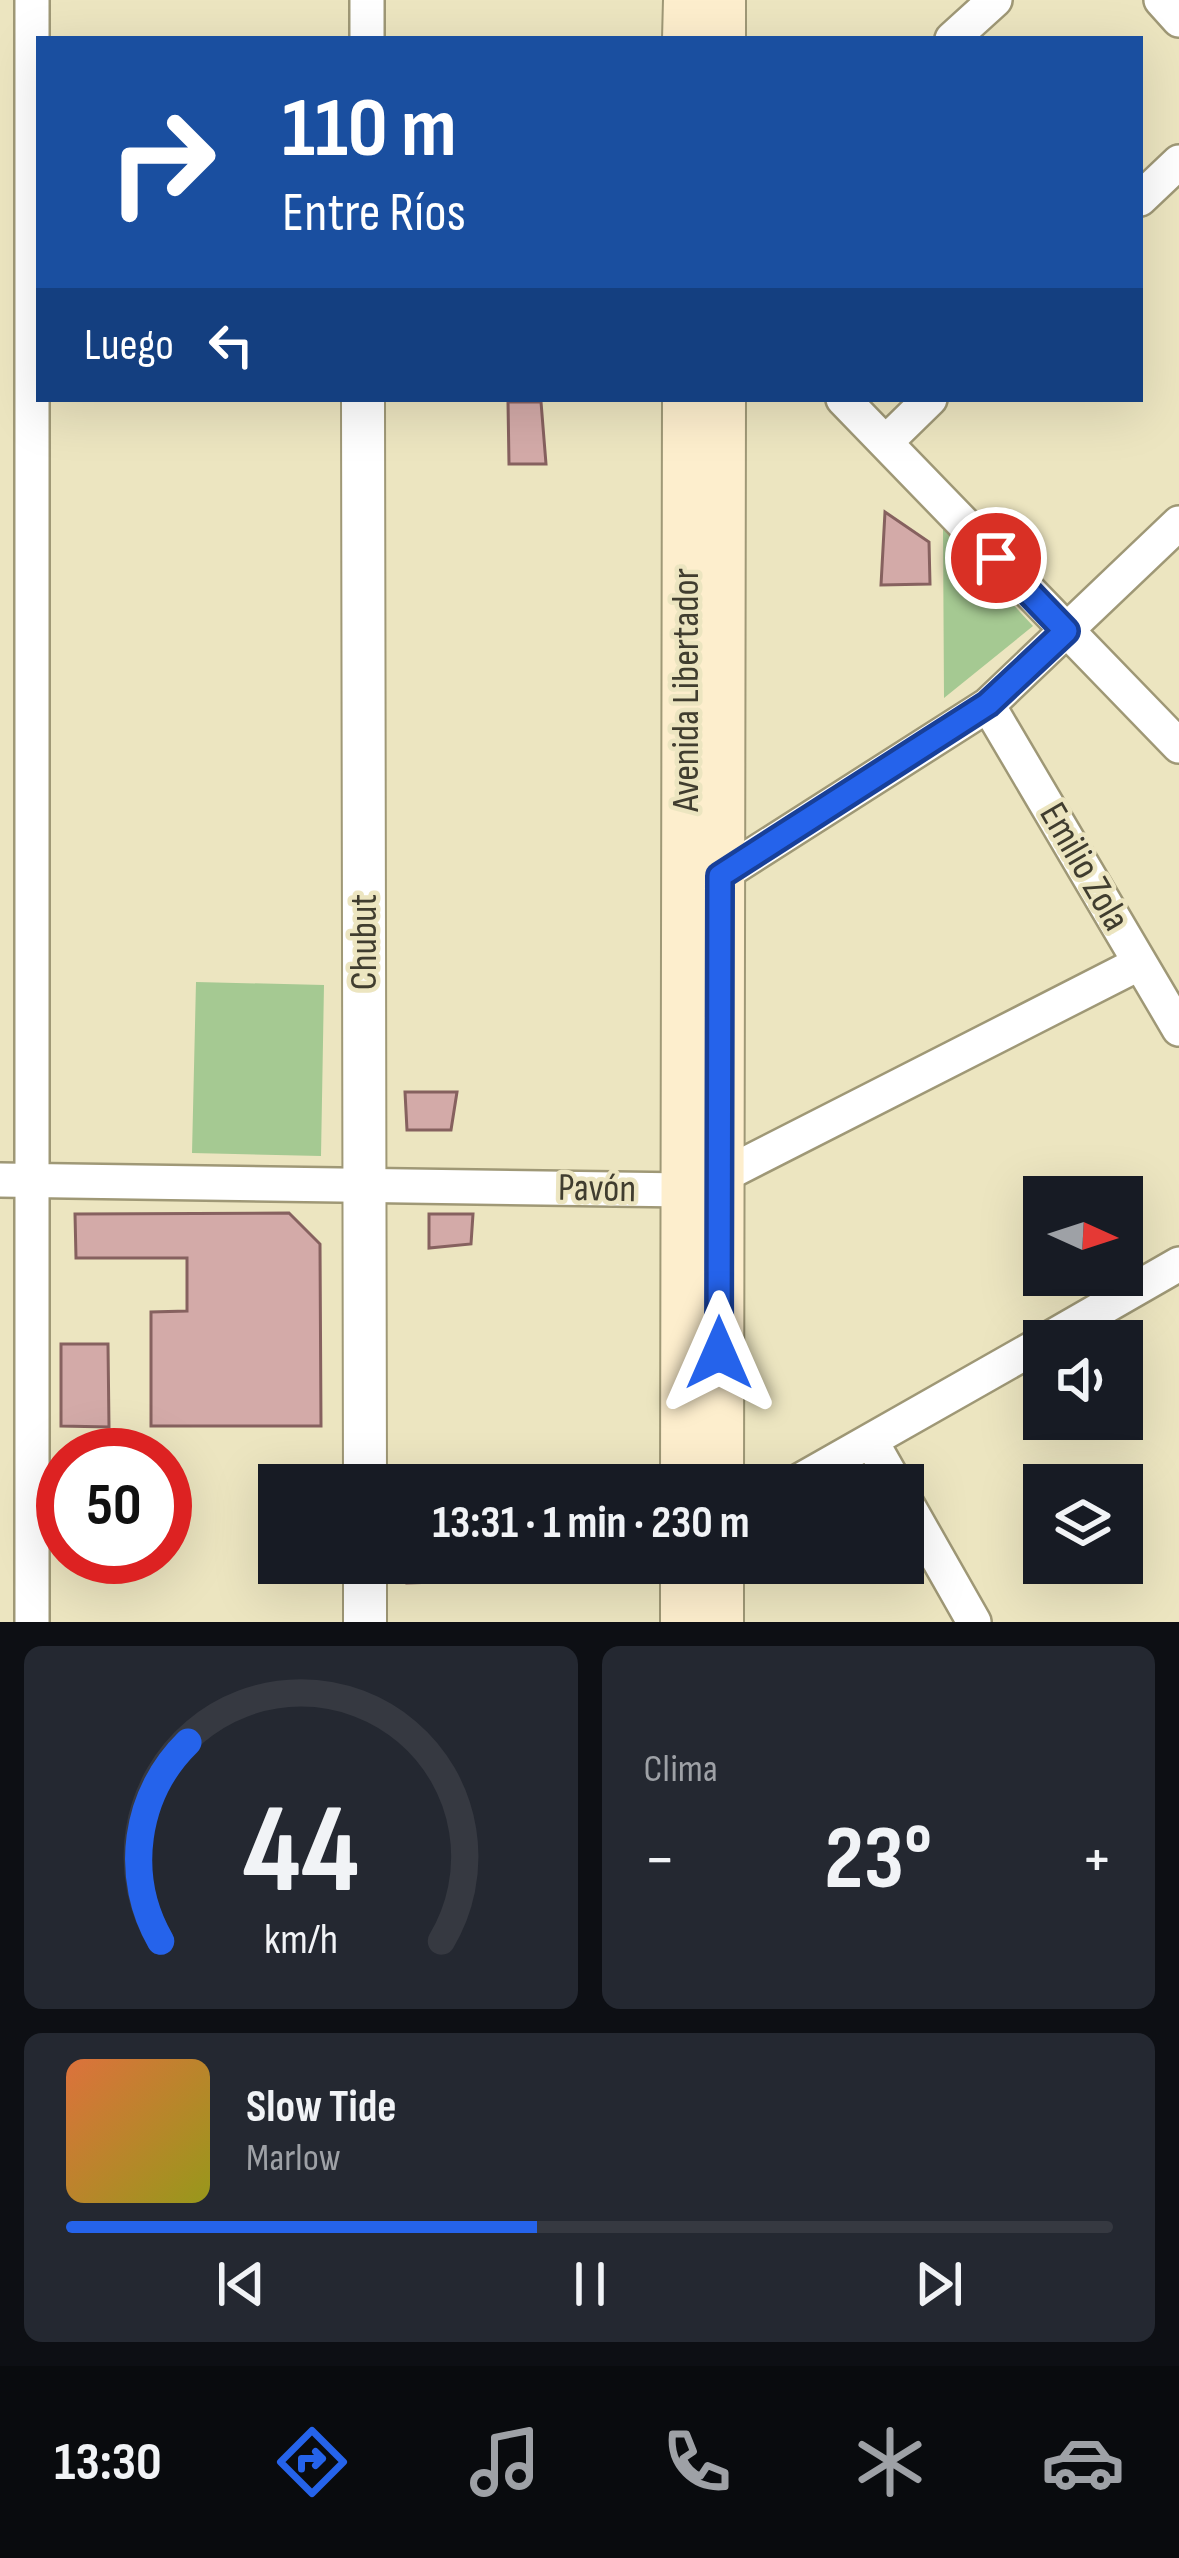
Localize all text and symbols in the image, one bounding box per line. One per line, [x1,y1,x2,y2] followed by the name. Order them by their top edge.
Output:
[282,79,457,180] text: 110 m
[84,84,240,240] icon: right
[282,181,466,246] text: Entre Ríos
[198,312,264,378] icon: left
[84,318,174,373] text: Luego
[945,507,1047,609] pin
[963,525,1029,591] icon: arrive
[663,568,710,813] street label: Avenida Libertador
[1029,795,1139,939] street label: Emilio Zola
[341,894,388,990] street label: Chubut
[557,1165,637,1213] street label: Pavón
[1023,1176,1143,1296] north arrow
[1023,1176,1143,1584] map controls
[656,1290,782,1416] position arrow
[1023,1320,1143,1440] button: sound
[36,1428,192,1584] speed limit sign: 50
[1023,1464,1143,1584] button: layers
[432,1496,750,1551] text: 13:31 · 1 min · 230 m
[644,1746,718,1793] text: Clima
[242,1778,359,1927] text: 44
[824,1806,932,1914] text: 23°
[644,1821,676,1900] text: −
[1081,1821,1113,1900] text: +
[264,1913,338,1965] text: km/h
[246,2080,397,2135] text: Slow Tide
[246,2135,341,2182] text: Marlow
[208,2251,274,2317] icon: previous
[557,2251,623,2317] icon: pause
[906,2251,972,2317] icon: next
[270,2420,354,2504] icon: directions
[463,2420,547,2504] icon: music
[655,2420,739,2504] icon: phone
[848,2420,932,2504] icon: climate
[1041,2420,1125,2504] icon: car
[54,2430,162,2495] text: 13:30

